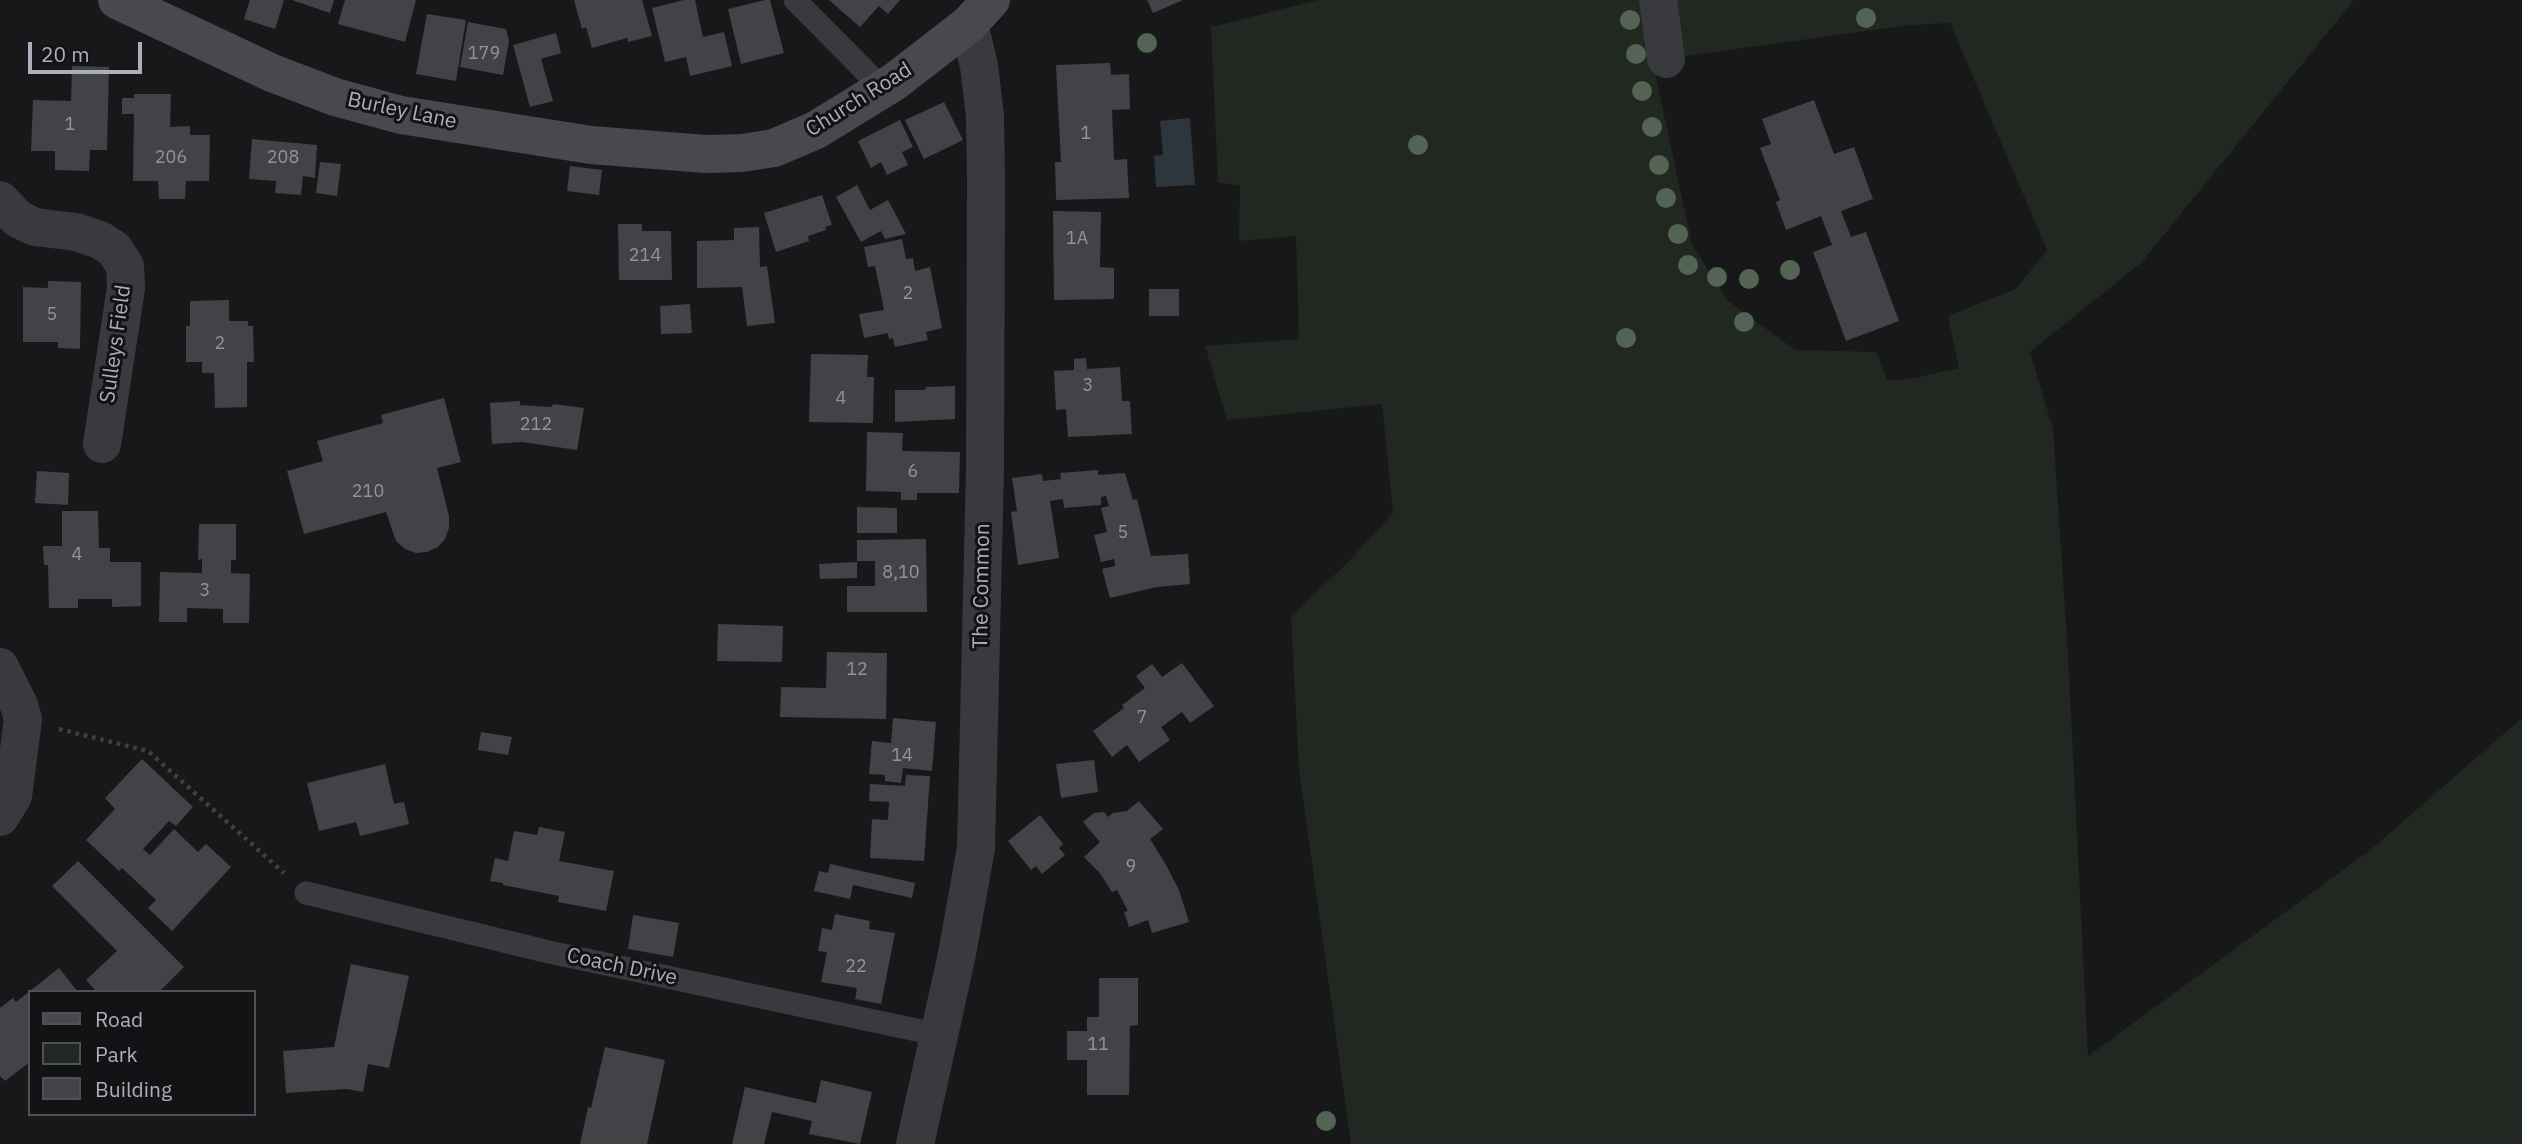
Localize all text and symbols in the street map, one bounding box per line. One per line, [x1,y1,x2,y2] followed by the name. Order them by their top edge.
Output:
[32,28,145,72] scale bar
[41,40,90,68] text: 20 m
[468,43,500,65] house number: 179
[801,57,917,143] street label: Church Road
[345,87,459,135] street label: Burley Lane
[65,114,75,136] house number: 1
[1081,123,1091,145] house number: 1
[155,147,187,169] house number: 206
[267,147,299,169] house number: 208
[1066,228,1088,250] house number: 1A
[629,245,661,267] house number: 214
[95,283,137,405] street label: Sulleys Field
[903,283,913,305] house number: 2
[47,304,57,326] house number: 5
[215,333,225,355] house number: 2
[1083,375,1093,397] house number: 3
[836,388,846,410] house number: 4
[520,414,552,436] house number: 212
[908,461,918,483] house number: 6
[352,481,384,503] house number: 210
[1118,522,1128,544] house number: 5
[968,523,996,649] street label: The Common
[72,544,82,566] house number: 4
[882,562,920,584] house number: 8,10
[200,580,210,602] house number: 3
[846,659,868,681] house number: 12
[1137,707,1147,729] house number: 7
[891,745,913,767] house number: 14
[1126,856,1136,878] house number: 9
[565,943,679,991] street label: Coach Drive
[845,956,867,978] house number: 22
[28,990,256,1116] legend
[95,1005,143,1033] text: Road
[1087,1034,1109,1056] house number: 11
[95,1040,138,1068] text: Park
[95,1075,172,1103] text: Building

